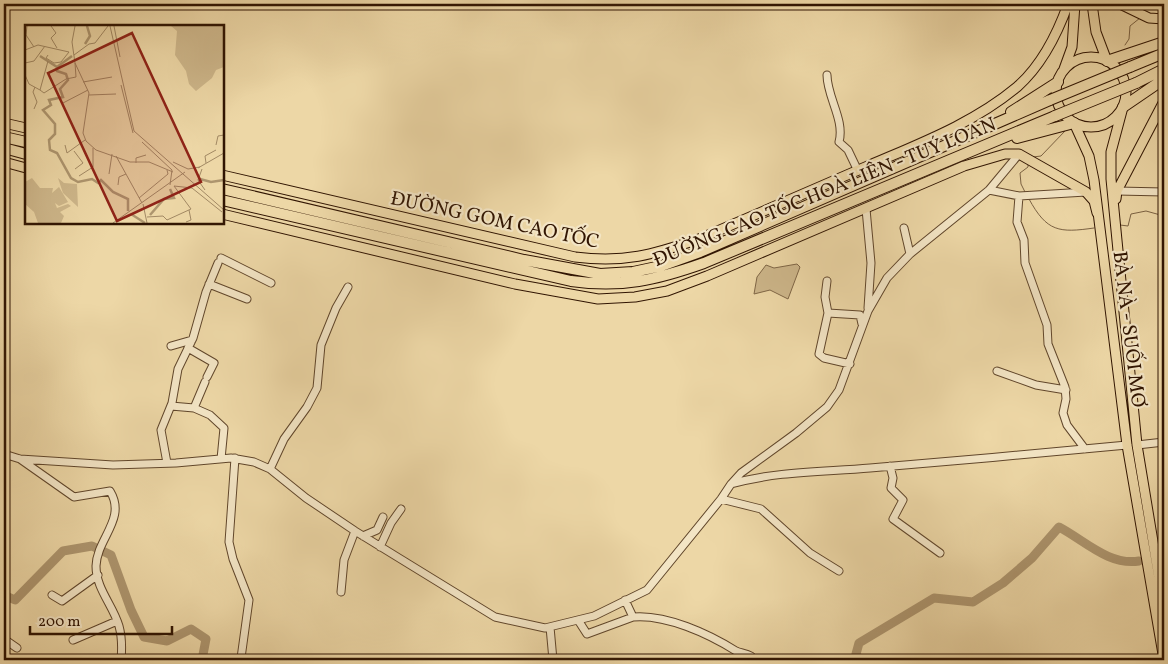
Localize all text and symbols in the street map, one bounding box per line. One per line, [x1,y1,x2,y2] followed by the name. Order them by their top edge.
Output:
[25,25,224,224] inset map
[649,111,1001,275] street label: ĐƯỜNG CAO TỐC HOÀ LIÊN - TUÝ LOAN
[388,185,602,257] street label: ĐƯỜNG GOM CAO TỐC
[1105,249,1152,409] street label: BÀ NÀ - SUỐI MƠ
[30,604,172,636] scale bar
[38,612,81,633] text: 200 m

